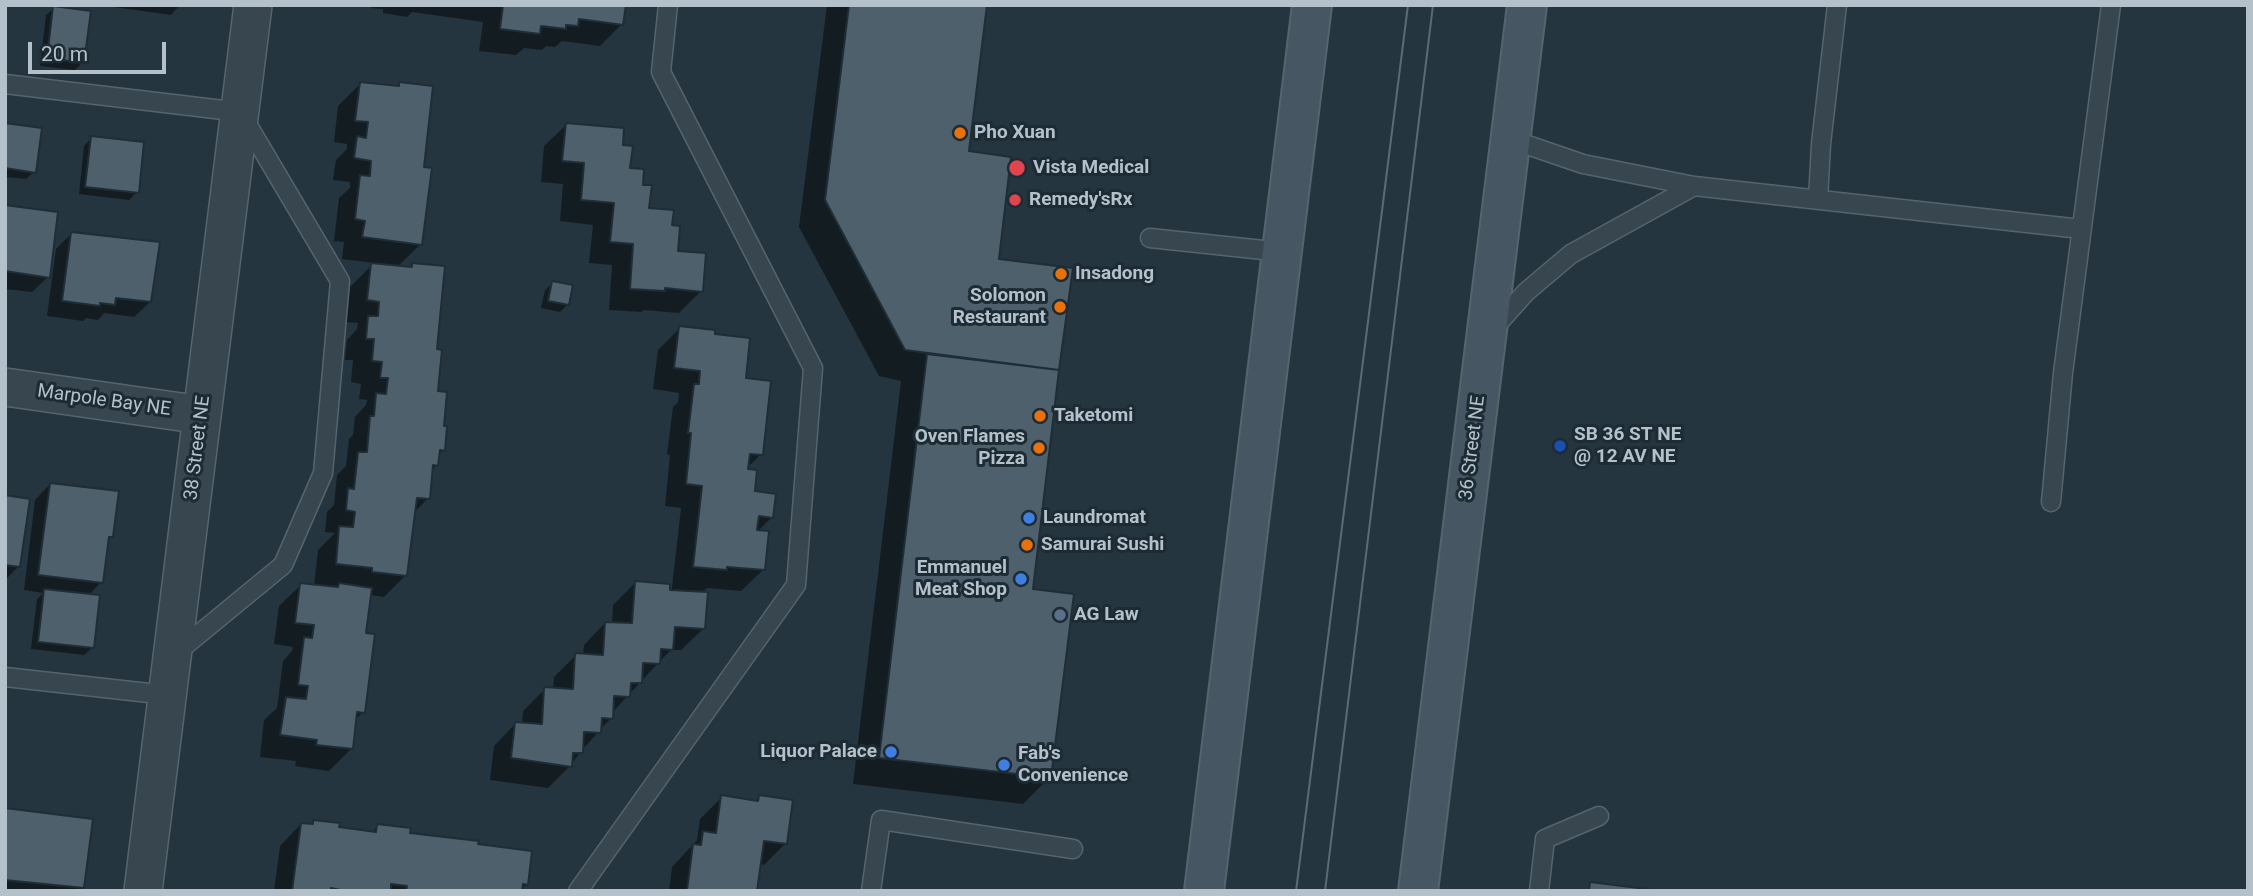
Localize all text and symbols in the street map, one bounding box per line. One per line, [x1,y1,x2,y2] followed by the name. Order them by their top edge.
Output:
[32,28,170,72] scale bar
[41,42,88,66] text: 20 m
[974,122,1056,144] place label: Pho Xuan
[952,125,968,141] marker: Pho Xuan
[1033,157,1149,179] place label: Vista Medical
[1007,158,1027,178] marker: Vista Medical
[1029,189,1132,211] place label: Remedy'sRx
[1007,192,1023,208] marker: Remedy'sRx
[1075,263,1154,285] place label: Insadong
[1053,266,1069,282] marker: Insadong
[953,285,1046,329] place label: Solomon Restaurant
[1052,299,1068,315] marker: Solomon Restaurant
[36,380,172,422] street label: Marpole Bay NE
[180,394,216,502] street label: 38 Street NE
[1455,394,1491,502] street label: 36 Street NE
[1054,405,1133,427] place label: Taketomi
[1032,408,1048,424] marker: Taketomi
[1574,424,1681,468] place label: SB 36 ST NE @ 12 AV NE
[915,426,1025,470] place label: Oven Flames Pizza
[1552,438,1568,454] marker: SB 36 ST NE @ 12 AV NE
[1031,440,1047,456] marker: Oven Flames Pizza
[1043,507,1146,529] place label: Laundromat
[1021,510,1037,526] marker: Laundromat
[1041,534,1164,556] place label: Samurai Sushi
[1019,537,1035,553] marker: Samurai Sushi
[915,557,1007,601] place label: Emmanuel Meat Shop
[1013,571,1029,587] marker: Emmanuel Meat Shop
[1074,604,1139,626] place label: AG Law
[1052,607,1068,623] marker: AG Law
[760,741,877,763] place label: Liquor Palace
[1018,743,1128,787] place label: Fab's Convenience
[883,744,899,760] marker: Liquor Palace
[996,757,1012,773] marker: Fab's Convenience

